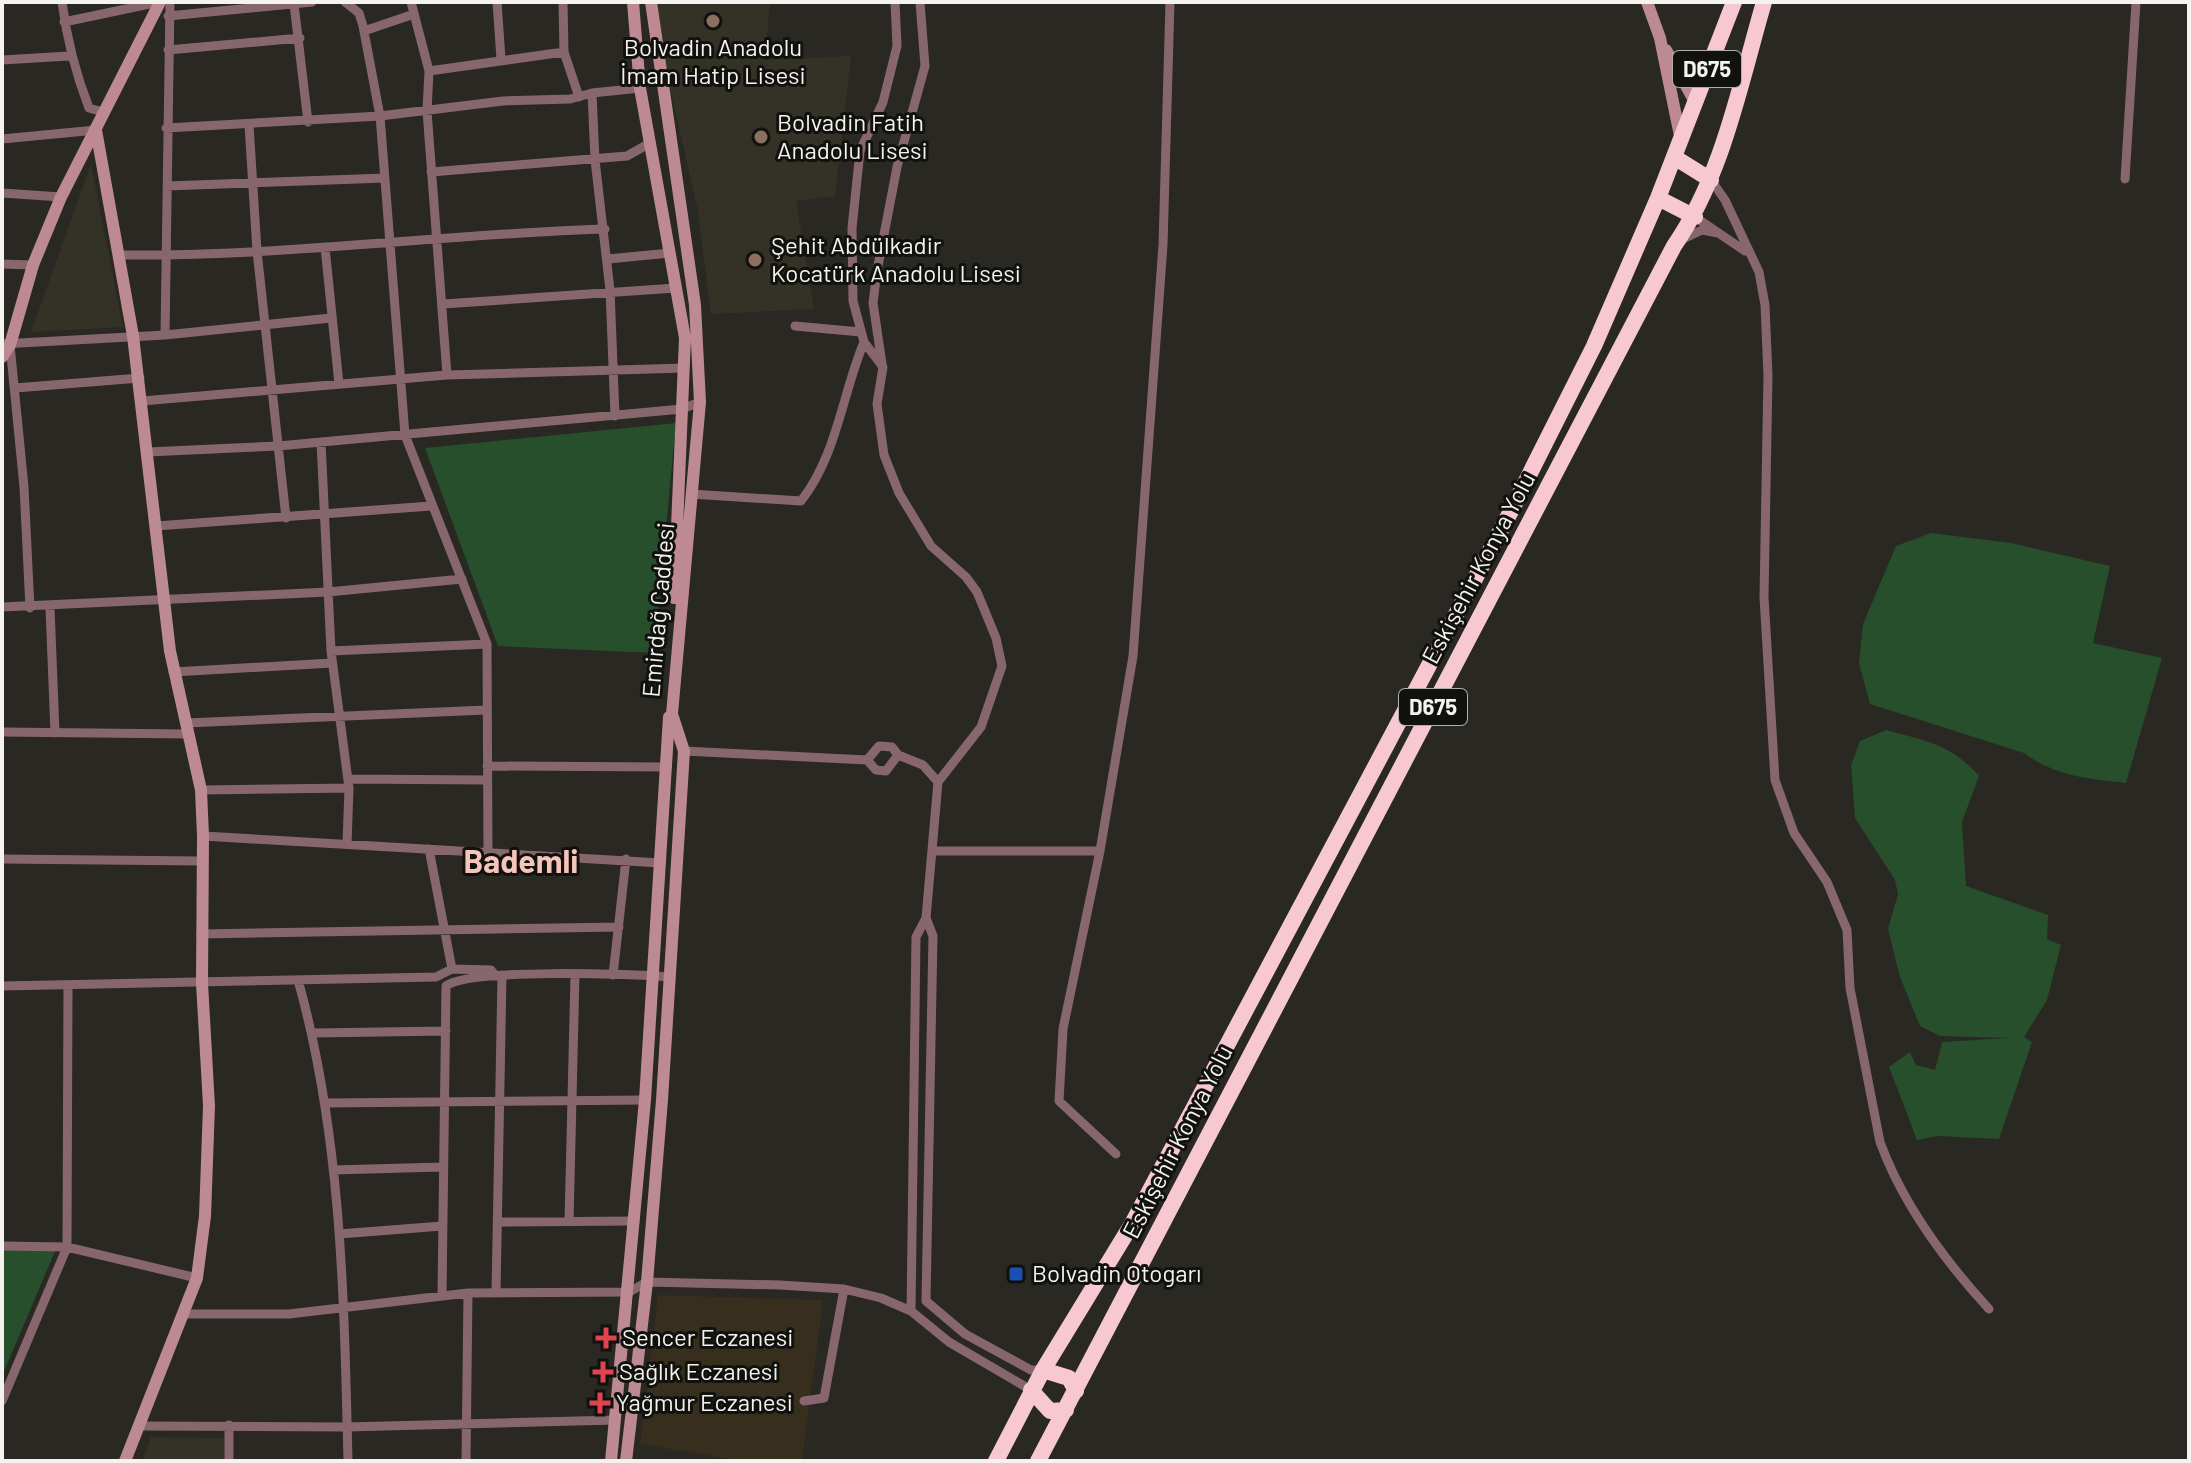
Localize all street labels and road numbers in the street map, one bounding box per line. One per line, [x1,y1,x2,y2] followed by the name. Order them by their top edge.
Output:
[1673,51,1741,87] road number: D675
[1415,467,1540,668] street label: Eskişehir Konya Yolu
[635,521,680,698] street label: Emirdağ Caddesi
[1399,689,1467,725] road number: D675
[1115,1040,1238,1243] street label: Eskişehir Konya Yolu

